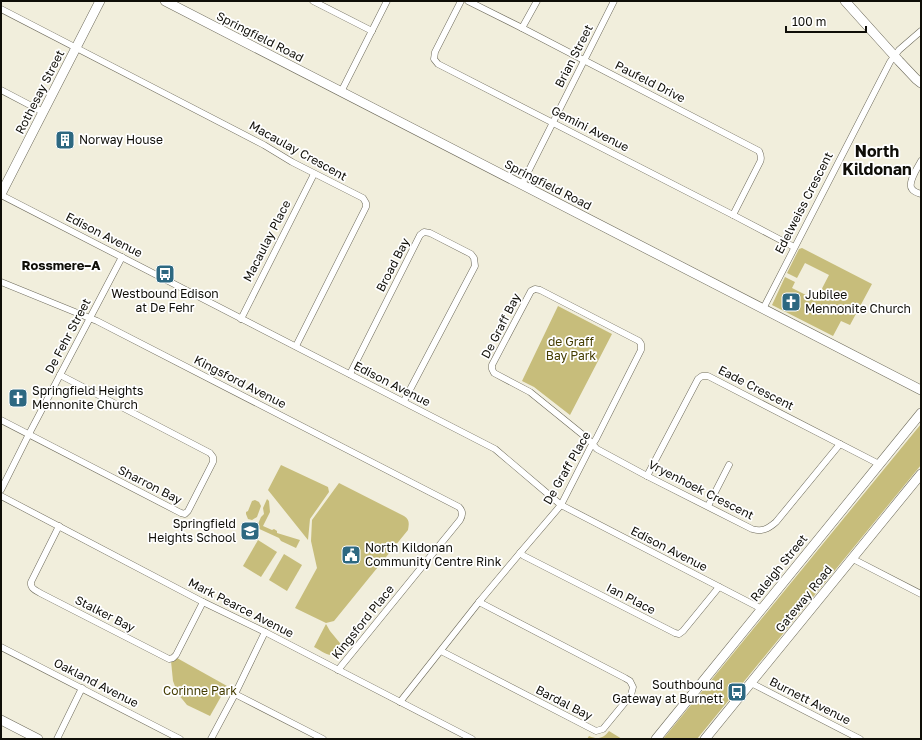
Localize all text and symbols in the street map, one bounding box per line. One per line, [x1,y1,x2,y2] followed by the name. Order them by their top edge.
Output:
[214,8,306,65] street label: Springfield Road
[786,8,866,34] scale bar
[792,14,826,29] text: 100 m
[551,22,596,90] street label: Brian Street
[12,47,67,136] street label: Rothesay Street
[613,57,688,106] street label: Paufeld Drive
[549,103,632,155] street label: Gemini Avenue
[247,117,350,184] street label: Macaulay Crescent
[54,129,76,151] building icon: Norway House
[79,132,163,147] place label: Norway House
[842,141,912,179] district label: North Kildonan
[771,149,836,256] street label: Edelweiss Crescent
[502,156,594,213] street label: Springfield Road
[239,197,294,284] street label: Macaulay Place
[63,209,145,260] street label: Edison Avenue
[373,235,413,294] street label: Broad Bay
[22,257,101,273] district label: Rossmere–A
[154,263,176,285] bus stop icon: Westbound Edison at De Fehr
[111,286,219,315] place label: Westbound Edison at De Fehr
[805,287,911,316] place label: Jubilee Mennonite Church
[478,290,524,361] street label: De Graff Bay
[780,291,802,313] church icon: Jubilee Mennonite Church
[41,295,94,376] street label: De Fehr Street
[546,334,596,363] park label: de Graff Bay Park
[192,352,289,411] street label: Kingsford Avenue
[351,358,433,409] street label: Edison Avenue
[716,362,797,413] street label: Eade Crescent
[32,383,143,412] place label: Springfield Heights Mennonite Church
[7,387,29,409] church icon: Springfield Heights Mennonite Church
[540,428,594,507] street label: De Graff Place
[646,456,757,523] street label: Vryenhoek Crescent
[116,462,185,507] street label: Sharron Bay
[148,516,236,545] place label: Springfield Heights School
[239,520,261,542] school or university icon: Springfield Heights School
[628,523,710,574] street label: Edison Avenue
[747,531,810,604] street label: Raleigh Street
[365,540,502,569] place label: North Kildonan Community Centre Rink
[340,544,362,566] public building icon: North Kildonan Community Centre Rink
[772,562,835,635] street label: Gateway Road
[186,574,297,641] street label: Mark Pearce Avenue
[604,580,658,617] street label: Ian Place
[328,582,397,662] street label: Kingsford Place
[73,592,138,635] street label: Stalker Bay
[51,655,141,710] street label: Oakland Avenue
[767,674,853,727] street label: Burnett Avenue
[612,677,723,706] place label: Southbound Gateway at Burnett
[726,681,748,703] bus stop icon: Southbound Gateway at Burnett
[533,682,595,723] street label: Bardal Bay
[163,683,237,698] park label: Corinne Park

